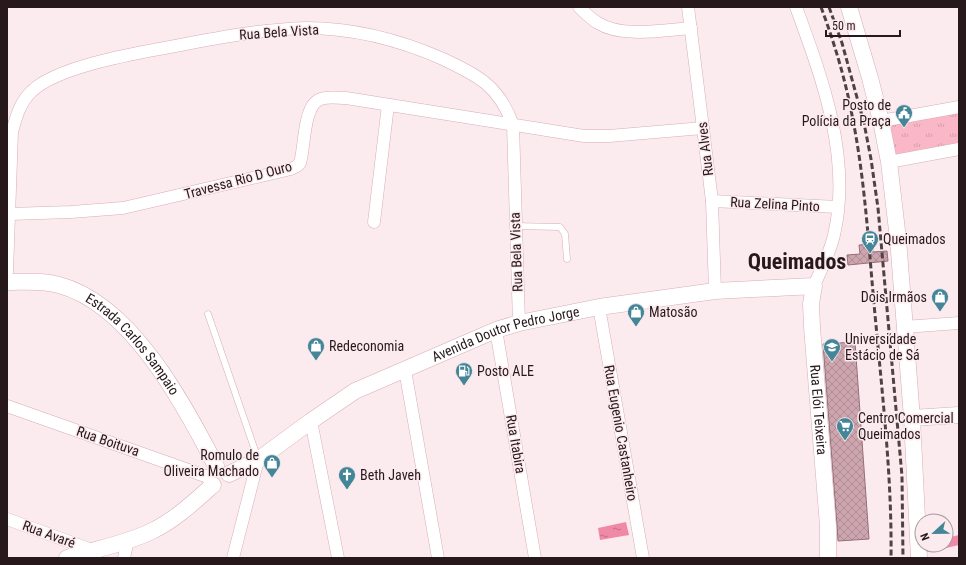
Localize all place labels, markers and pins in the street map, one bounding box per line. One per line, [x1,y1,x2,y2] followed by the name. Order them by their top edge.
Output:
[802,97,891,129] place label: Posto de Polícia da Praça
[894,103,914,128] public building icon: Posto de Polícia da Praça
[860,229,880,254] station icon: Queimados
[883,231,946,247] place label: Queimados
[930,287,950,312] shop icon: Dois Irmãos
[861,289,927,305] place label: Dois Irmãos
[626,302,646,327] shop icon: Matosão
[649,304,697,320] place label: Matosão
[845,331,920,363] place label: Universidade Estácio de Sá
[306,336,326,361] shop icon: Redeconomia
[822,337,842,362] school or university icon: Universidade Estácio de Sá
[329,338,404,354] place label: Redeconomia
[454,361,474,386] fuel station icon: Posto ALE
[477,363,534,379] place label: Posto ALE
[858,410,954,442] place label: Centro Comercial Queimados
[835,416,855,441] supermarket icon: Centro Comercial Queimados
[163,447,259,479] place label: Romulo de Oliveira Machado
[262,453,282,478] shop icon: Romulo de Oliveira Machado
[337,465,357,490] church icon: Beth Javeh
[360,467,421,483] place label: Beth Javeh

